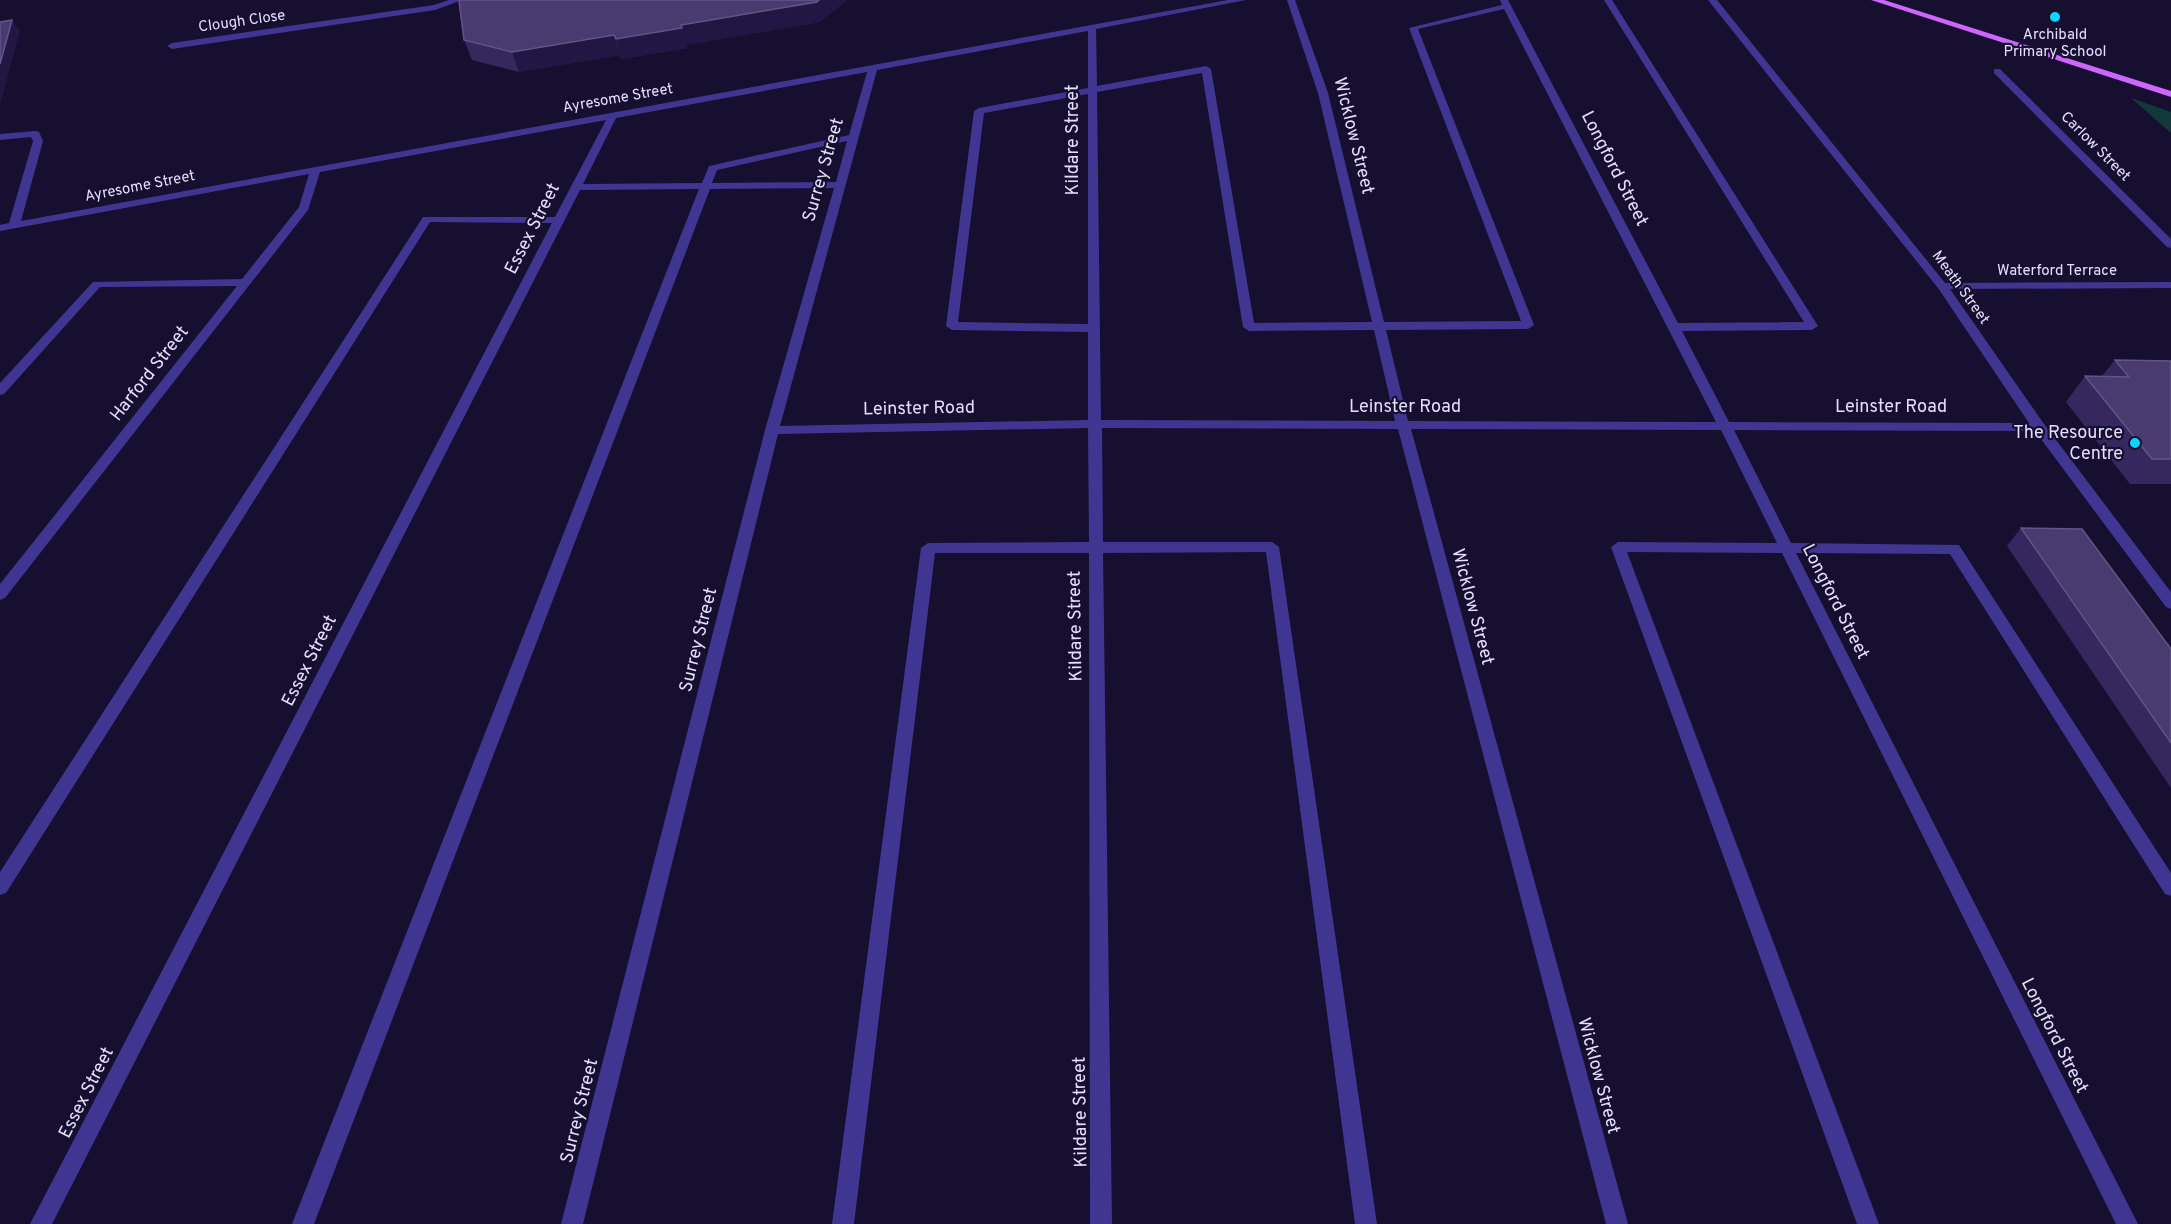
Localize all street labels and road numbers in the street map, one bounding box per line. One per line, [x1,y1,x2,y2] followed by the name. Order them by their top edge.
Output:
[197,6,287,38] street label: Clough Close
[1327,75,1379,197] street label: Wicklow Street
[561,80,675,118] street label: Ayresome Street
[1062,84,1085,196] street label: Kildare Street
[1575,107,1653,231] street label: Longford Street
[2056,108,2134,186] street label: Carlow Street
[798,115,850,225] street label: Surrey Street
[83,167,197,207] street label: Ayresome Street
[500,179,566,279] street label: Essex Street
[1927,247,1993,329] street label: Meath Street
[1997,262,2117,281] street label: Waterford Terrace
[106,322,194,426] street label: Harford Street
[1349,396,1461,419] street label: Leinster Road
[1835,396,1947,419] street label: Leinster Road
[863,397,975,421] street label: Leinster Road
[1796,540,1874,664] street label: Longford Street
[1445,546,1499,668] street label: Wicklow Street
[1064,570,1088,682] street label: Kildare Street
[675,585,723,695] street label: Surrey Street
[277,611,343,711] street label: Essex Street
[2015,974,2093,1098] street label: Longford Street
[1571,1015,1625,1137] street label: Wicklow Street
[54,1043,120,1143] street label: Essex Street
[556,1056,604,1166] street label: Surrey Street
[1069,1056,1093,1168] street label: Kildare Street

